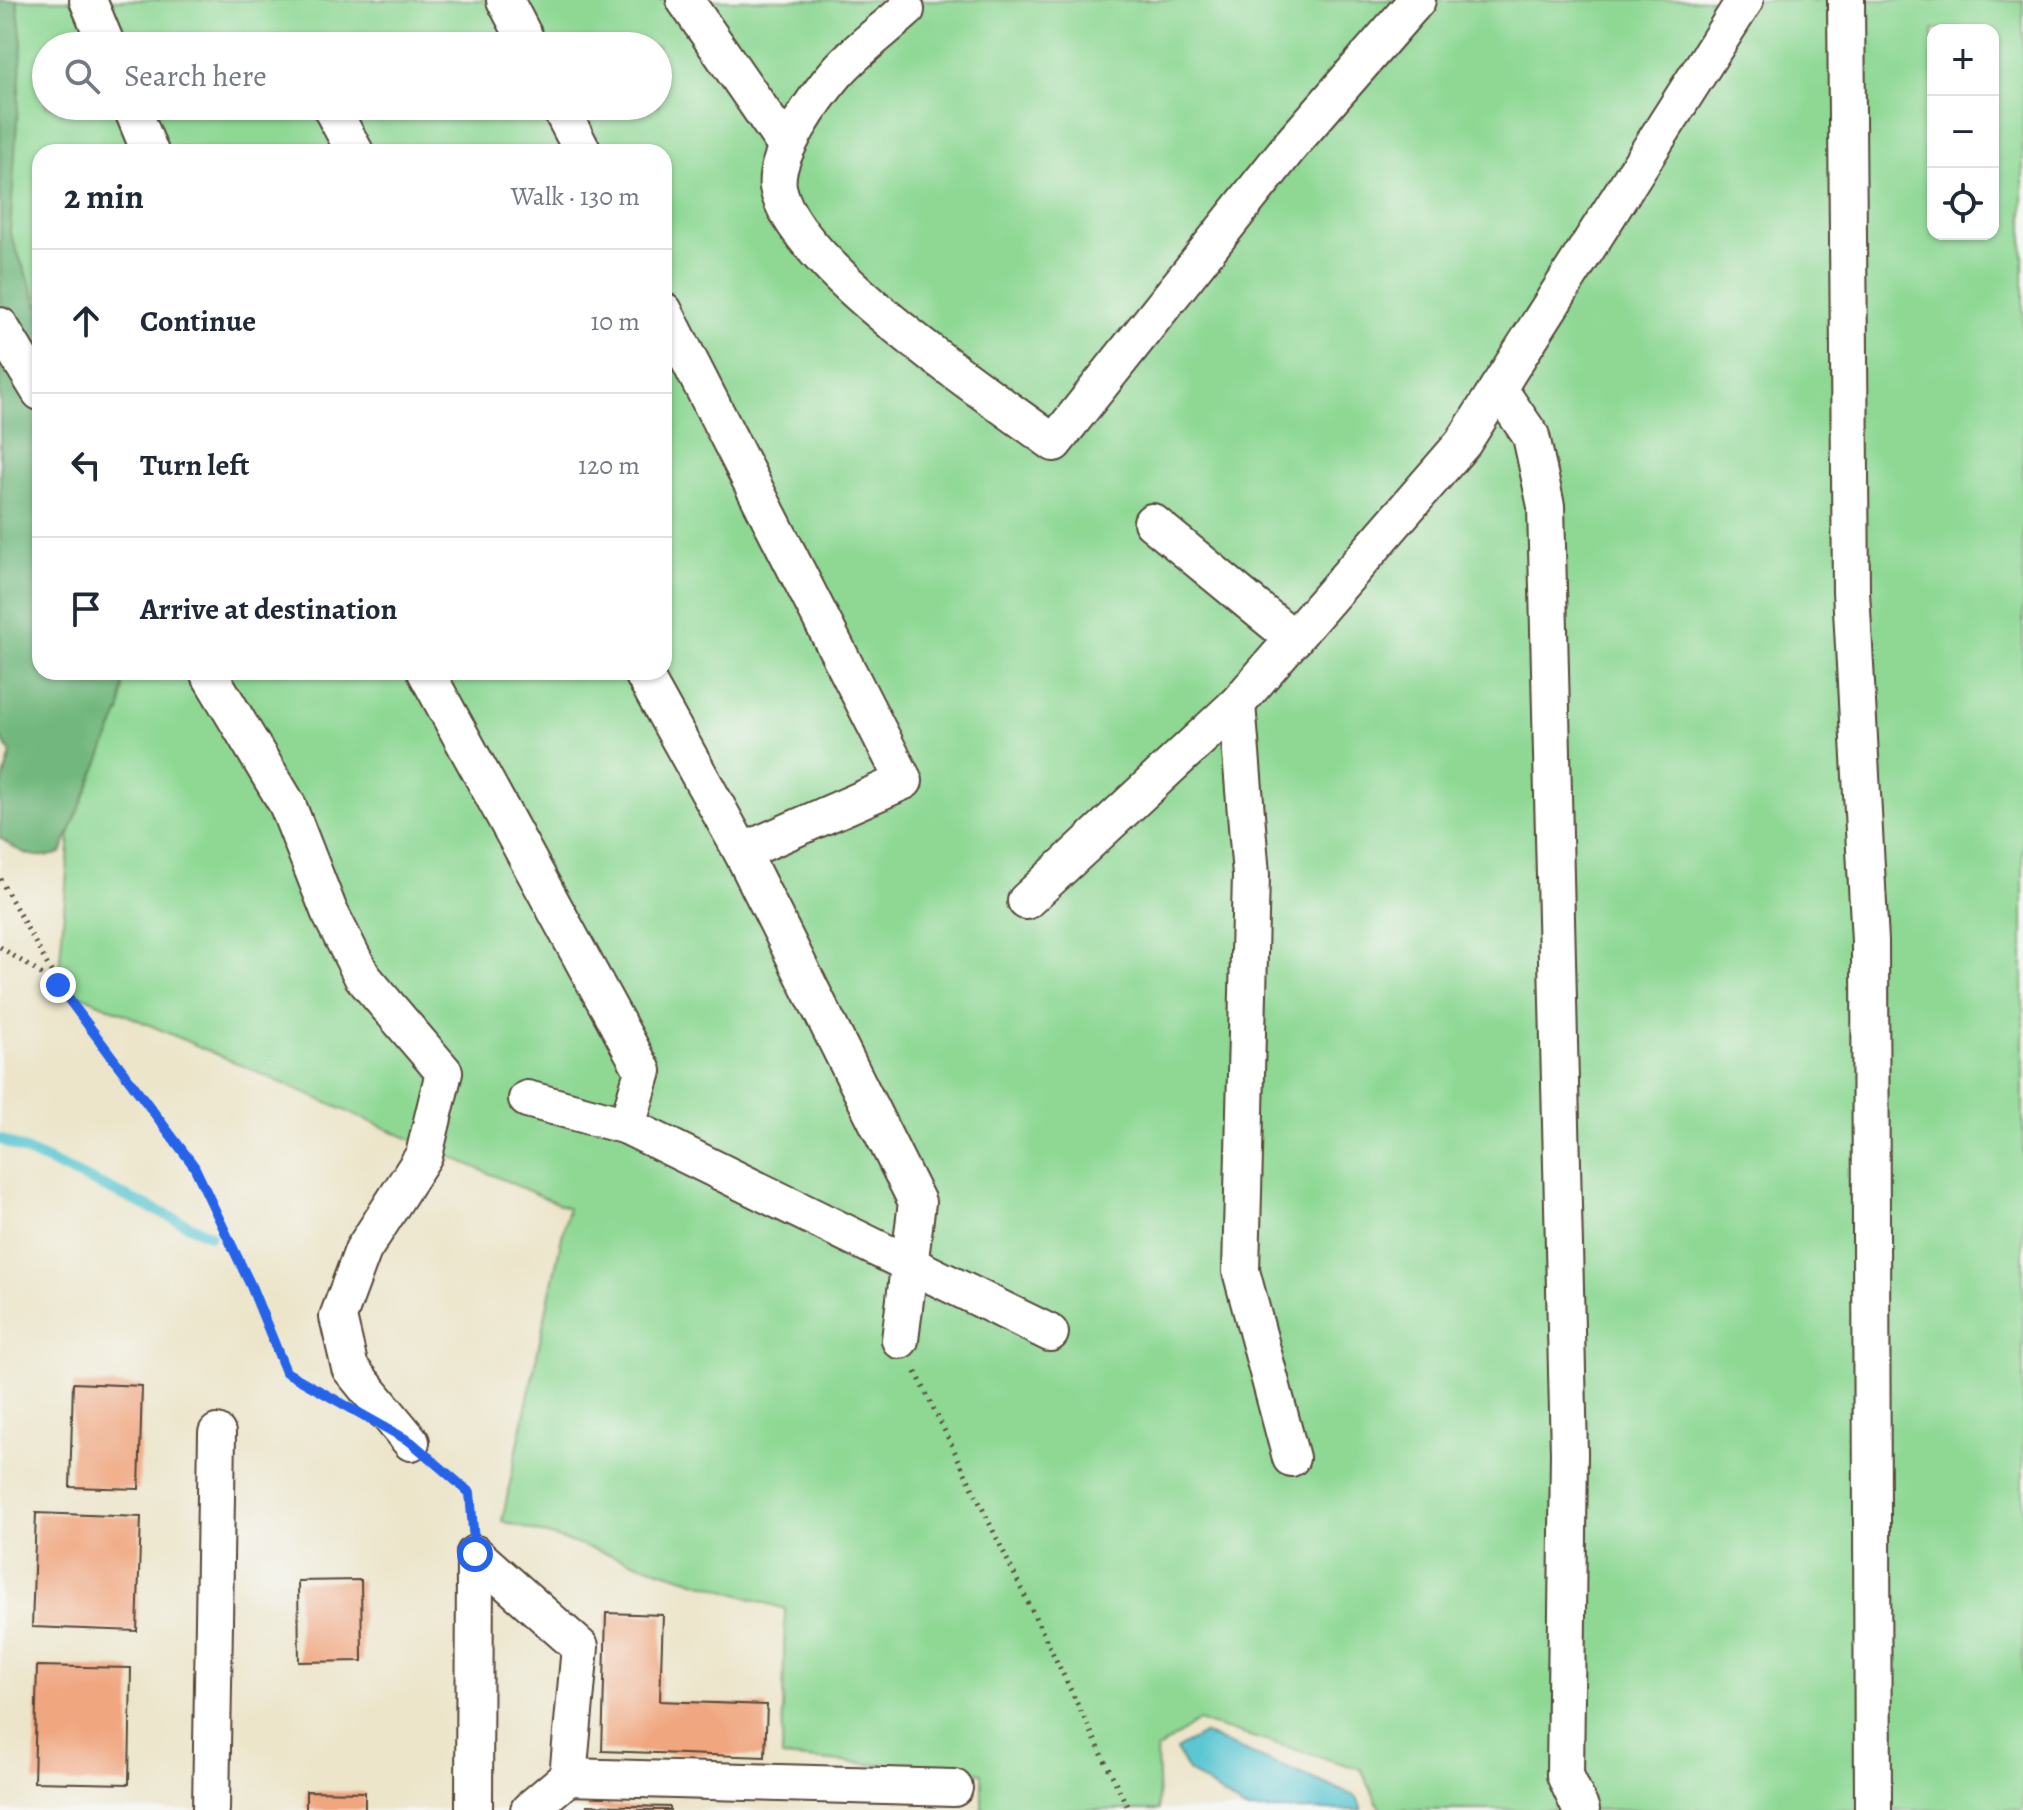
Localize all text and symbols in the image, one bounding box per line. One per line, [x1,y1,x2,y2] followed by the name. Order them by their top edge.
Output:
[1927,24,1999,240] map controls
[1927,24,1999,96] button: +
[32,32,672,120] search box
[60,54,104,98] icon: search
[124,56,267,96] text: Search here
[1927,96,1999,168] button: −
[1927,168,1999,240] button: locate
[64,173,144,220] text: 2 min
[511,179,640,214] text: Walk · 130 m
[64,299,108,343] icon: ahead
[140,301,256,341] text: Continue
[590,304,640,339] text: 10 m
[64,443,108,487] icon: left
[140,445,249,485] text: Turn left
[578,448,640,483] text: 120 m
[64,587,108,631] icon: arrive
[140,589,397,629] text: Arrive at destination
[40,967,76,1003] route end
[457,1536,493,1572] route start

